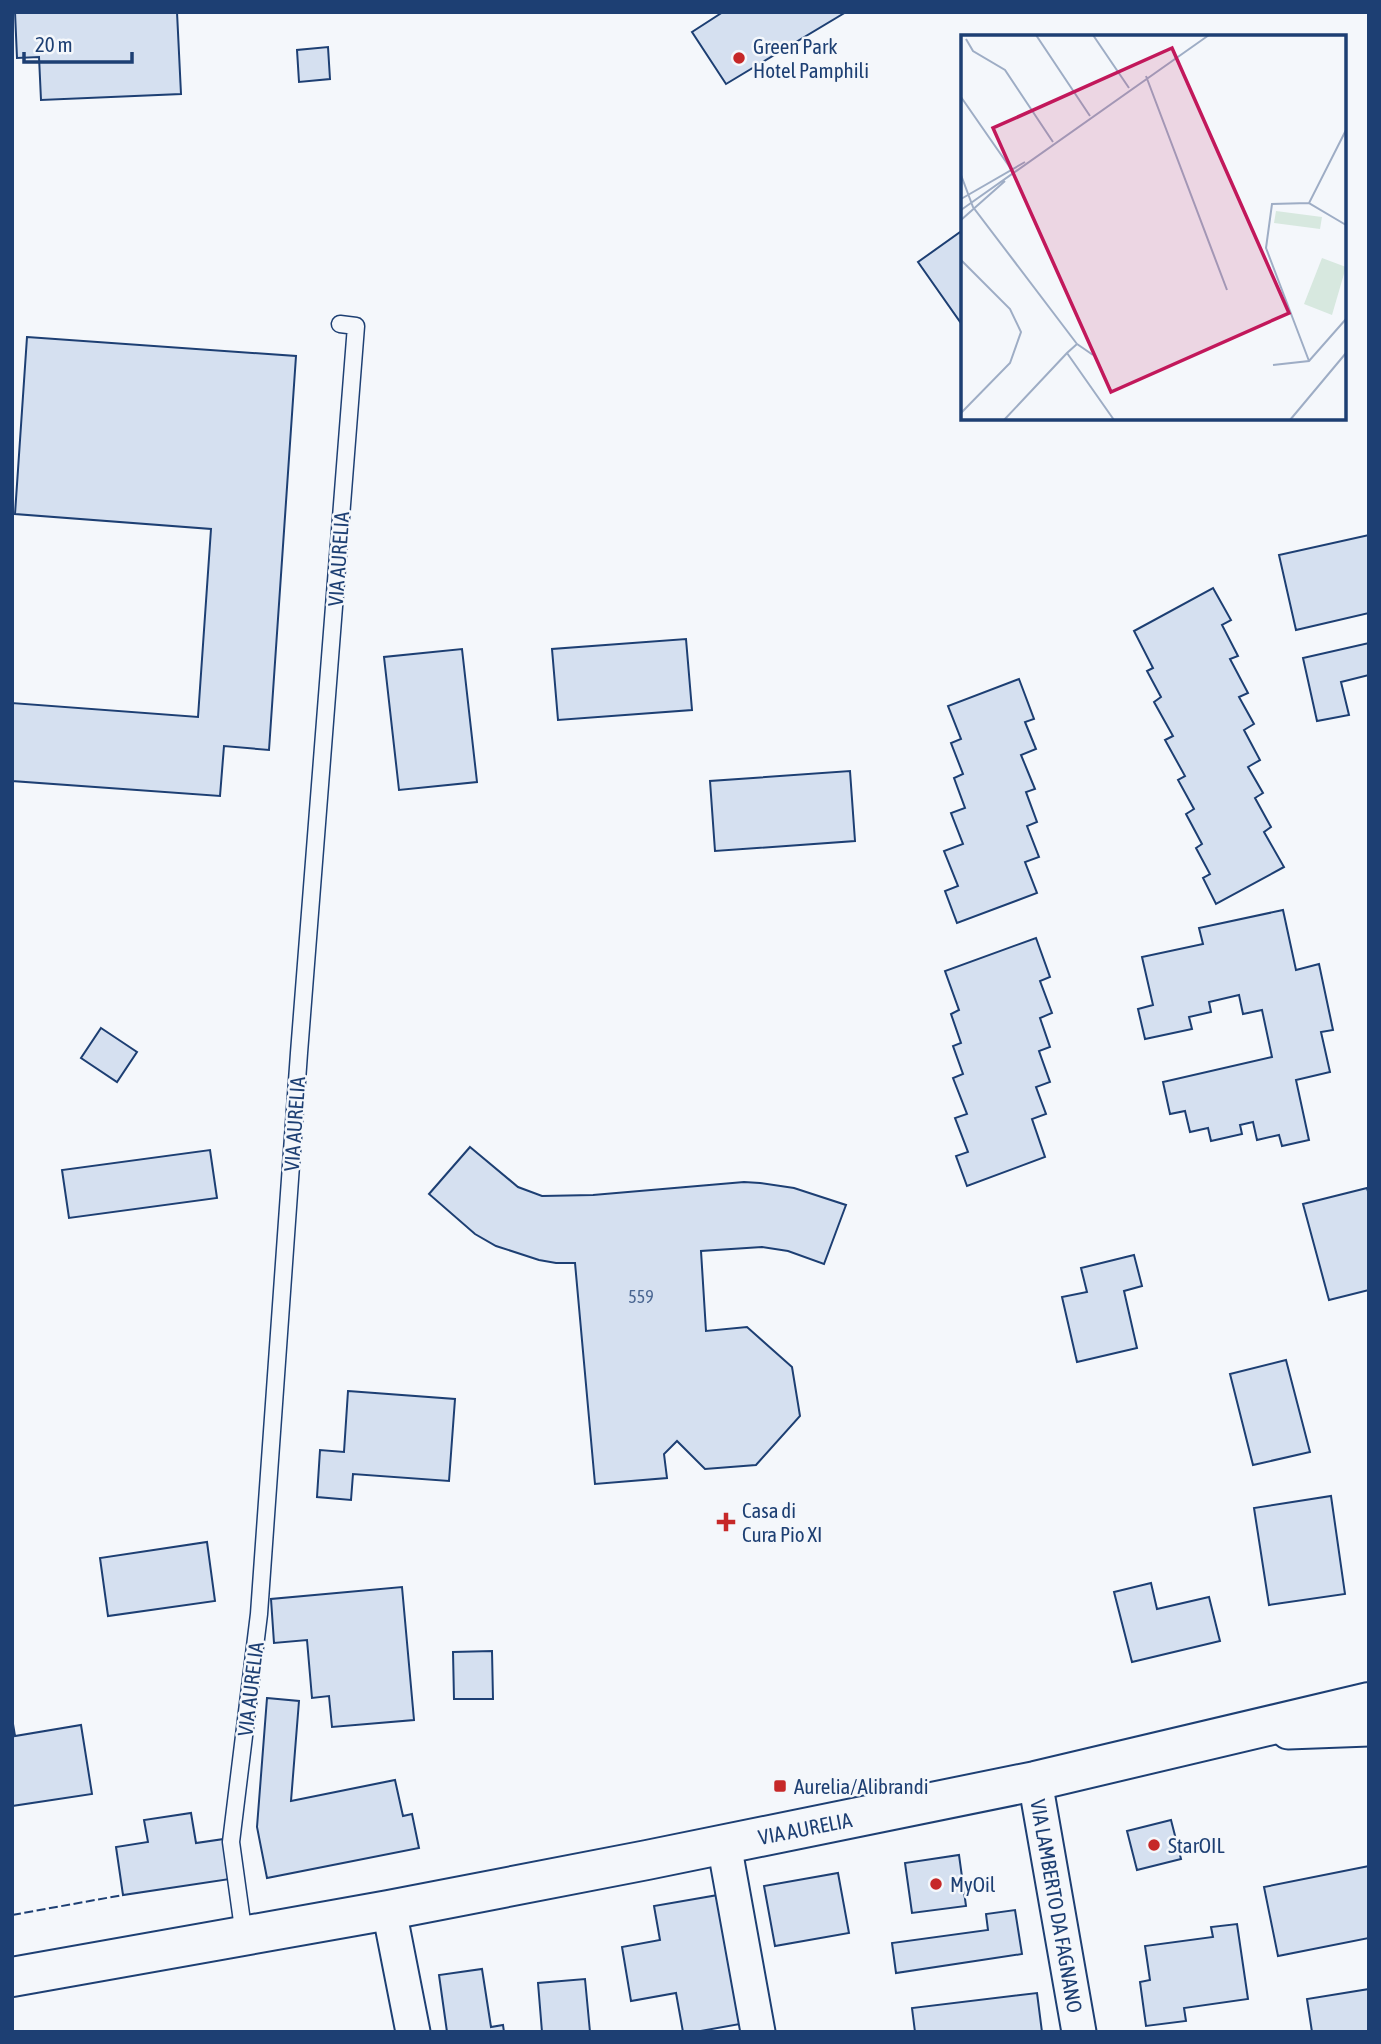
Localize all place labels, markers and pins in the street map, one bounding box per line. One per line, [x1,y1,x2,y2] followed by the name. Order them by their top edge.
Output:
[753,34,869,82] place label: Green Park Hotel Pamphili
[731,50,747,66] marker: Green Park Hotel Pamphili
[742,1498,822,1546] place label: Casa di Cura Pio XI
[716,1512,736,1532] marker: Casa di Cura Pio XI
[794,1774,929,1798] place label: Aurelia/Alibrandi
[772,1778,788,1794] marker: Aurelia/Alibrandi
[1168,1833,1225,1857] place label: StarOIL
[1146,1837,1162,1853] marker: StarOIL
[950,1872,996,1896] place label: MyOil
[928,1876,944,1892] marker: MyOil

